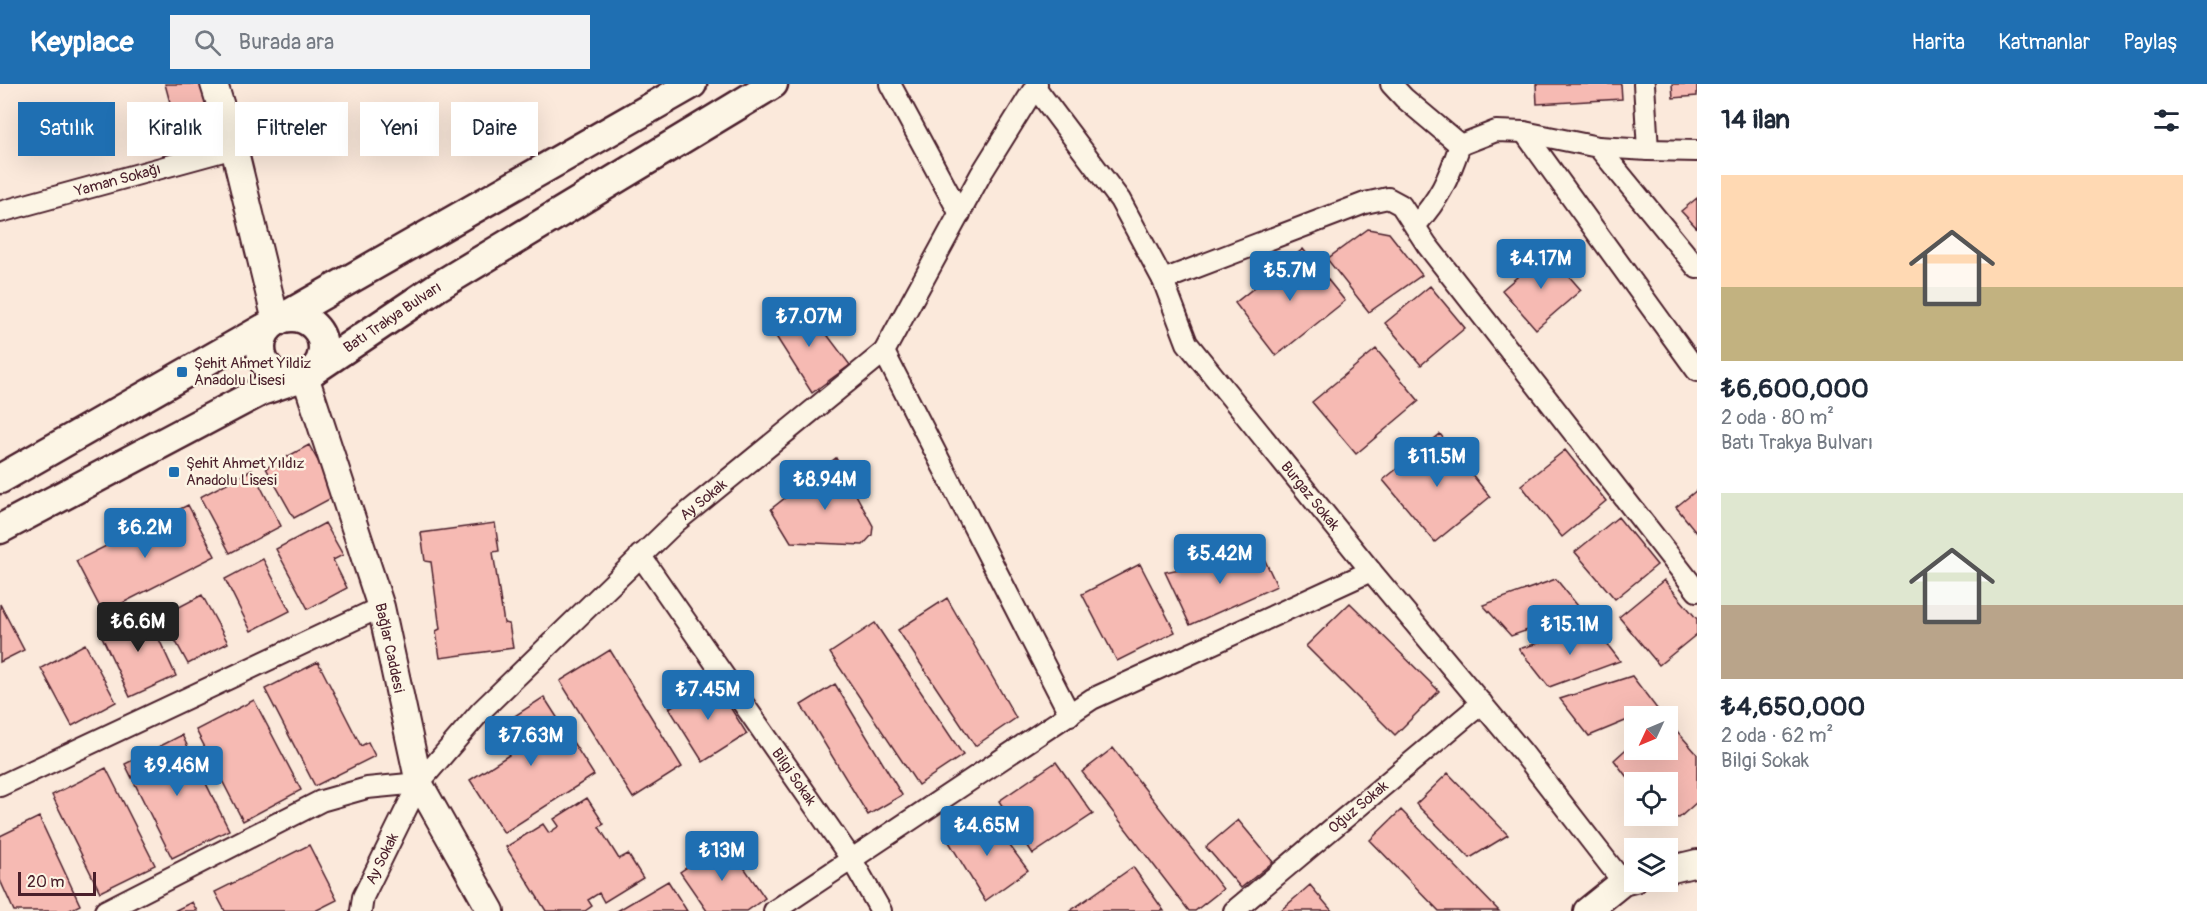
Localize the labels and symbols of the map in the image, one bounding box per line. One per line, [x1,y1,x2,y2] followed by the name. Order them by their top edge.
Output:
[72,159,163,201] street label: Yaman Sokağı
[1492,239,1590,290] pin: ₺4.17M
[1248,251,1332,302] pin: ₺5.7M
[340,278,445,357] street label: Batı Trakya Bulvarı
[760,297,858,348] pin: ₺7.07M
[194,354,311,390] place label: Şehit Ahmet Yildiz Anadolu Lisesi
[175,365,189,379] marker: Şehit Ahmet Yildiz Anadolu Lisesi
[1388,437,1486,488] pin: ₺11.5M
[186,454,305,490] place label: Şehit Ahmet Yıldız Anadolu Lisesi
[1276,458,1344,535] street label: Burgaz Sokak
[776,460,874,511] pin: ₺8.94M
[167,465,181,479] marker: Şehit Ahmet Yıldız Anadolu Lisesi
[676,475,732,525] street label: Ay Sokak
[103,508,187,559] pin: ₺6.2M
[1171,534,1269,585] pin: ₺5.42M
[370,601,408,695] street label: Bağlar Caddesi
[96,602,180,653] pin: ₺6.6M
[1521,605,1619,656] pin: ₺15.1M
[659,670,757,721] pin: ₺7.45M
[1624,706,1678,760] north arrow
[482,716,580,767] pin: ₺7.63M
[767,744,821,810] street label: Bilgi Sokak
[128,746,226,797] pin: ₺9.46M
[1325,776,1393,838] street label: Oğuz Sokak
[938,806,1036,857] pin: ₺4.65M
[362,829,403,888] street label: Ay Sokak
[686,831,758,882] pin: ₺13M
[18,869,96,896] scale bar

